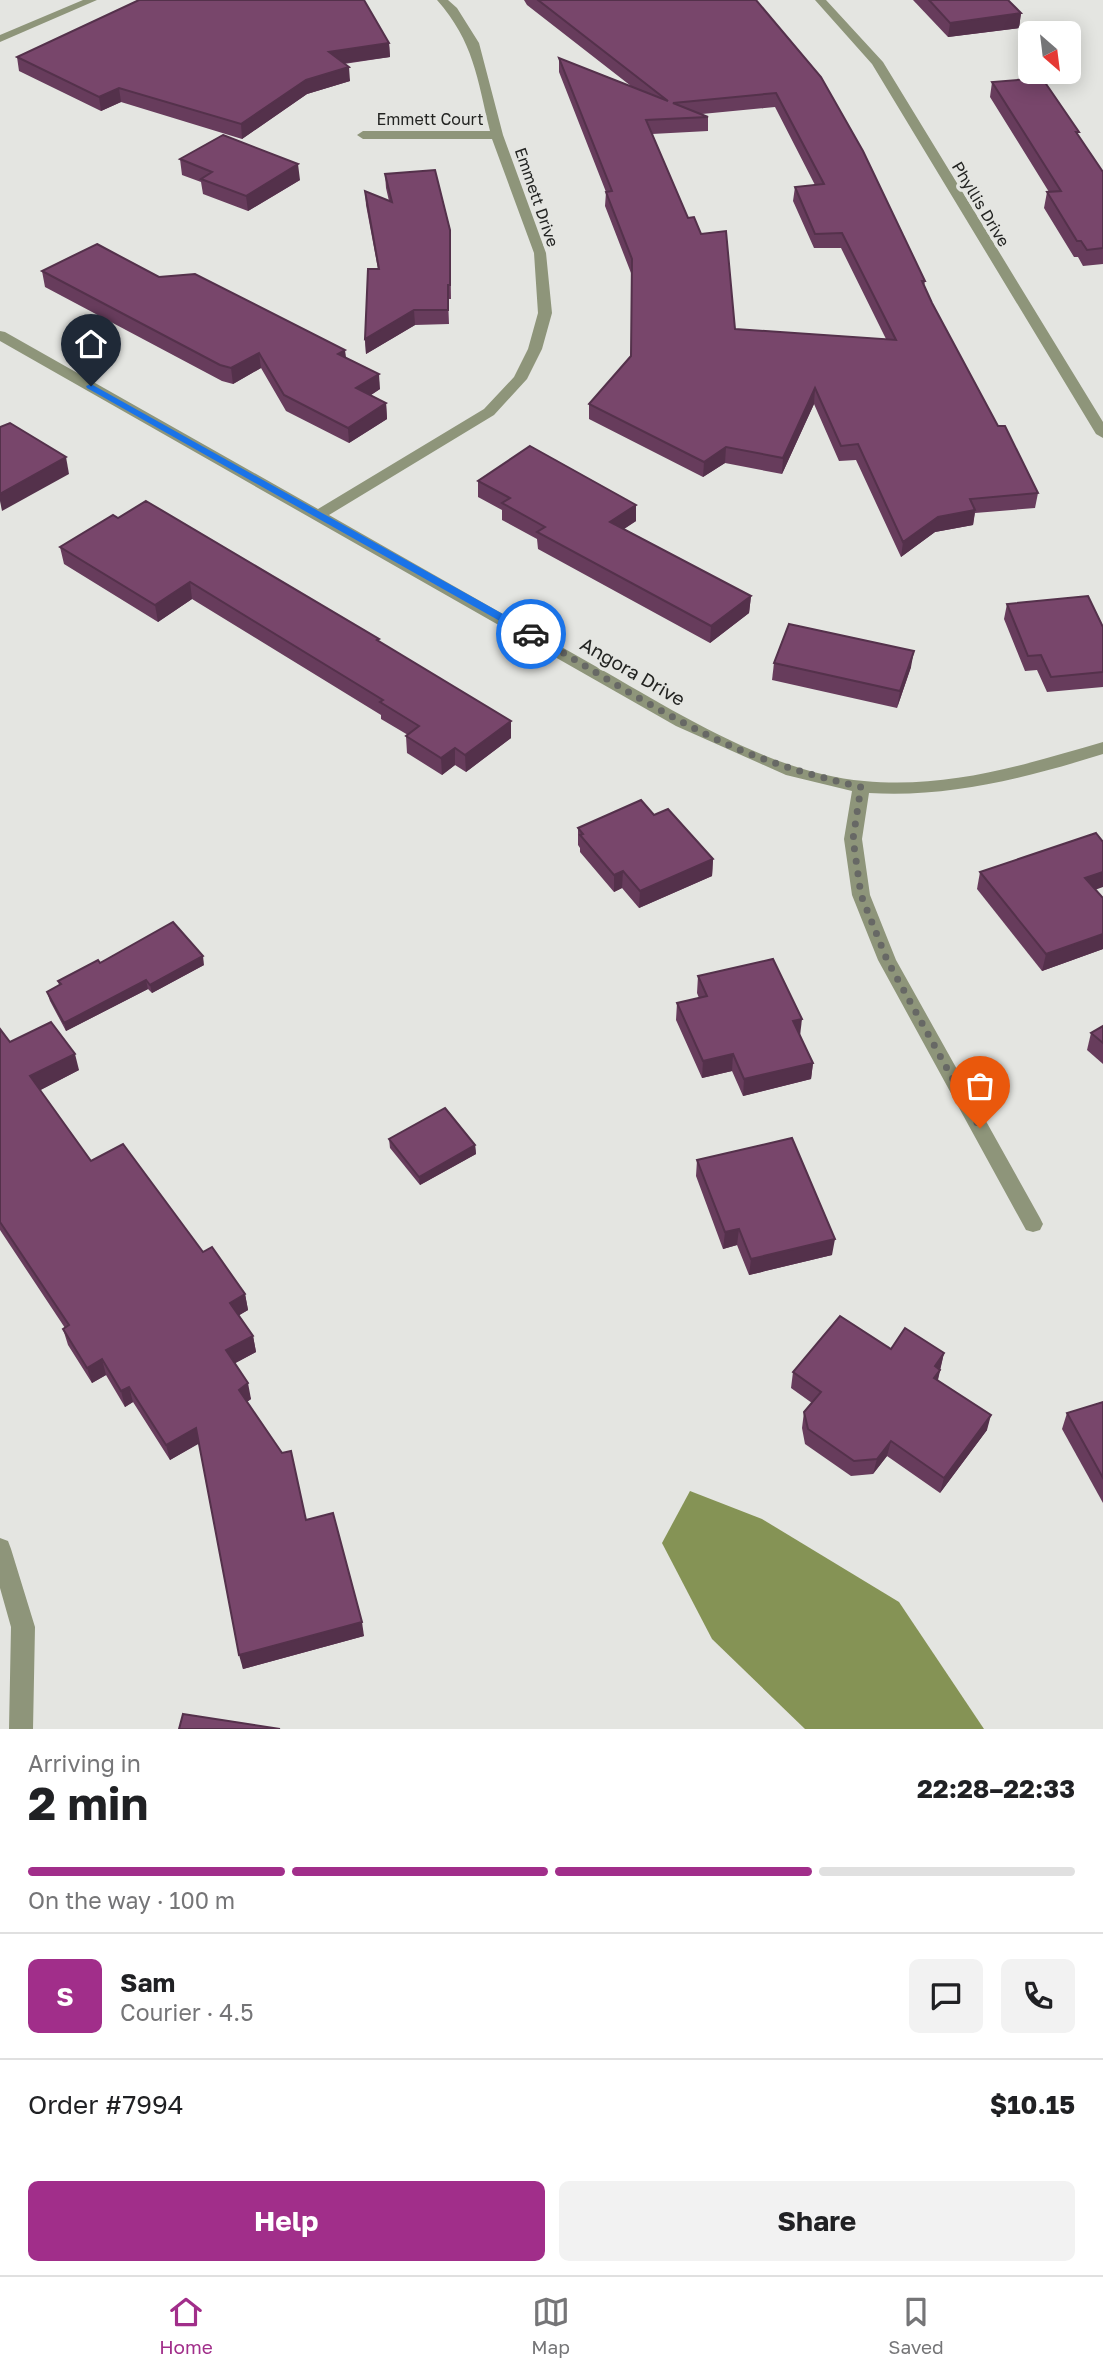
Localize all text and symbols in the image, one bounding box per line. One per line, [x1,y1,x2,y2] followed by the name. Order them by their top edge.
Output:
[1018,21,1082,84] north arrow
[1018,21,1081,84] map controls
[376,109,484,129] street label: Emmett Court
[511,145,563,249] street label: Emmett Drive
[948,158,1014,250] street label: Phyllis Drive
[61,314,121,386] pin
[72,325,110,363] icon: home
[496,599,566,669] courier
[512,615,550,653] icon: car
[576,632,690,710] street label: Angora Drive
[950,1056,1010,1128] pin
[961,1067,999,1105] icon: bag
[28,1749,141,1777] text: Arriving in
[917,1773,1075,1804] text: 22:28–22:33
[28,1775,148,1830] text: 2 min
[28,1886,235,1914] text: On the way · 100 m
[909,1959,983,2033] button: chat
[1001,1959,1075,2033] button: phone
[120,1967,175,1998] text: Sam
[56,1981,74,2012] text: S
[120,1998,253,2026] text: Courier · 4.5
[28,2089,184,2120] text: Order #7994
[990,2089,1075,2120] text: $10.15
[28,2181,545,2261] button: Help
[559,2181,1075,2261] button: Share
[159,2293,213,2358] tab: Home
[531,2293,570,2358] tab: Map
[888,2293,944,2358] tab: Saved

